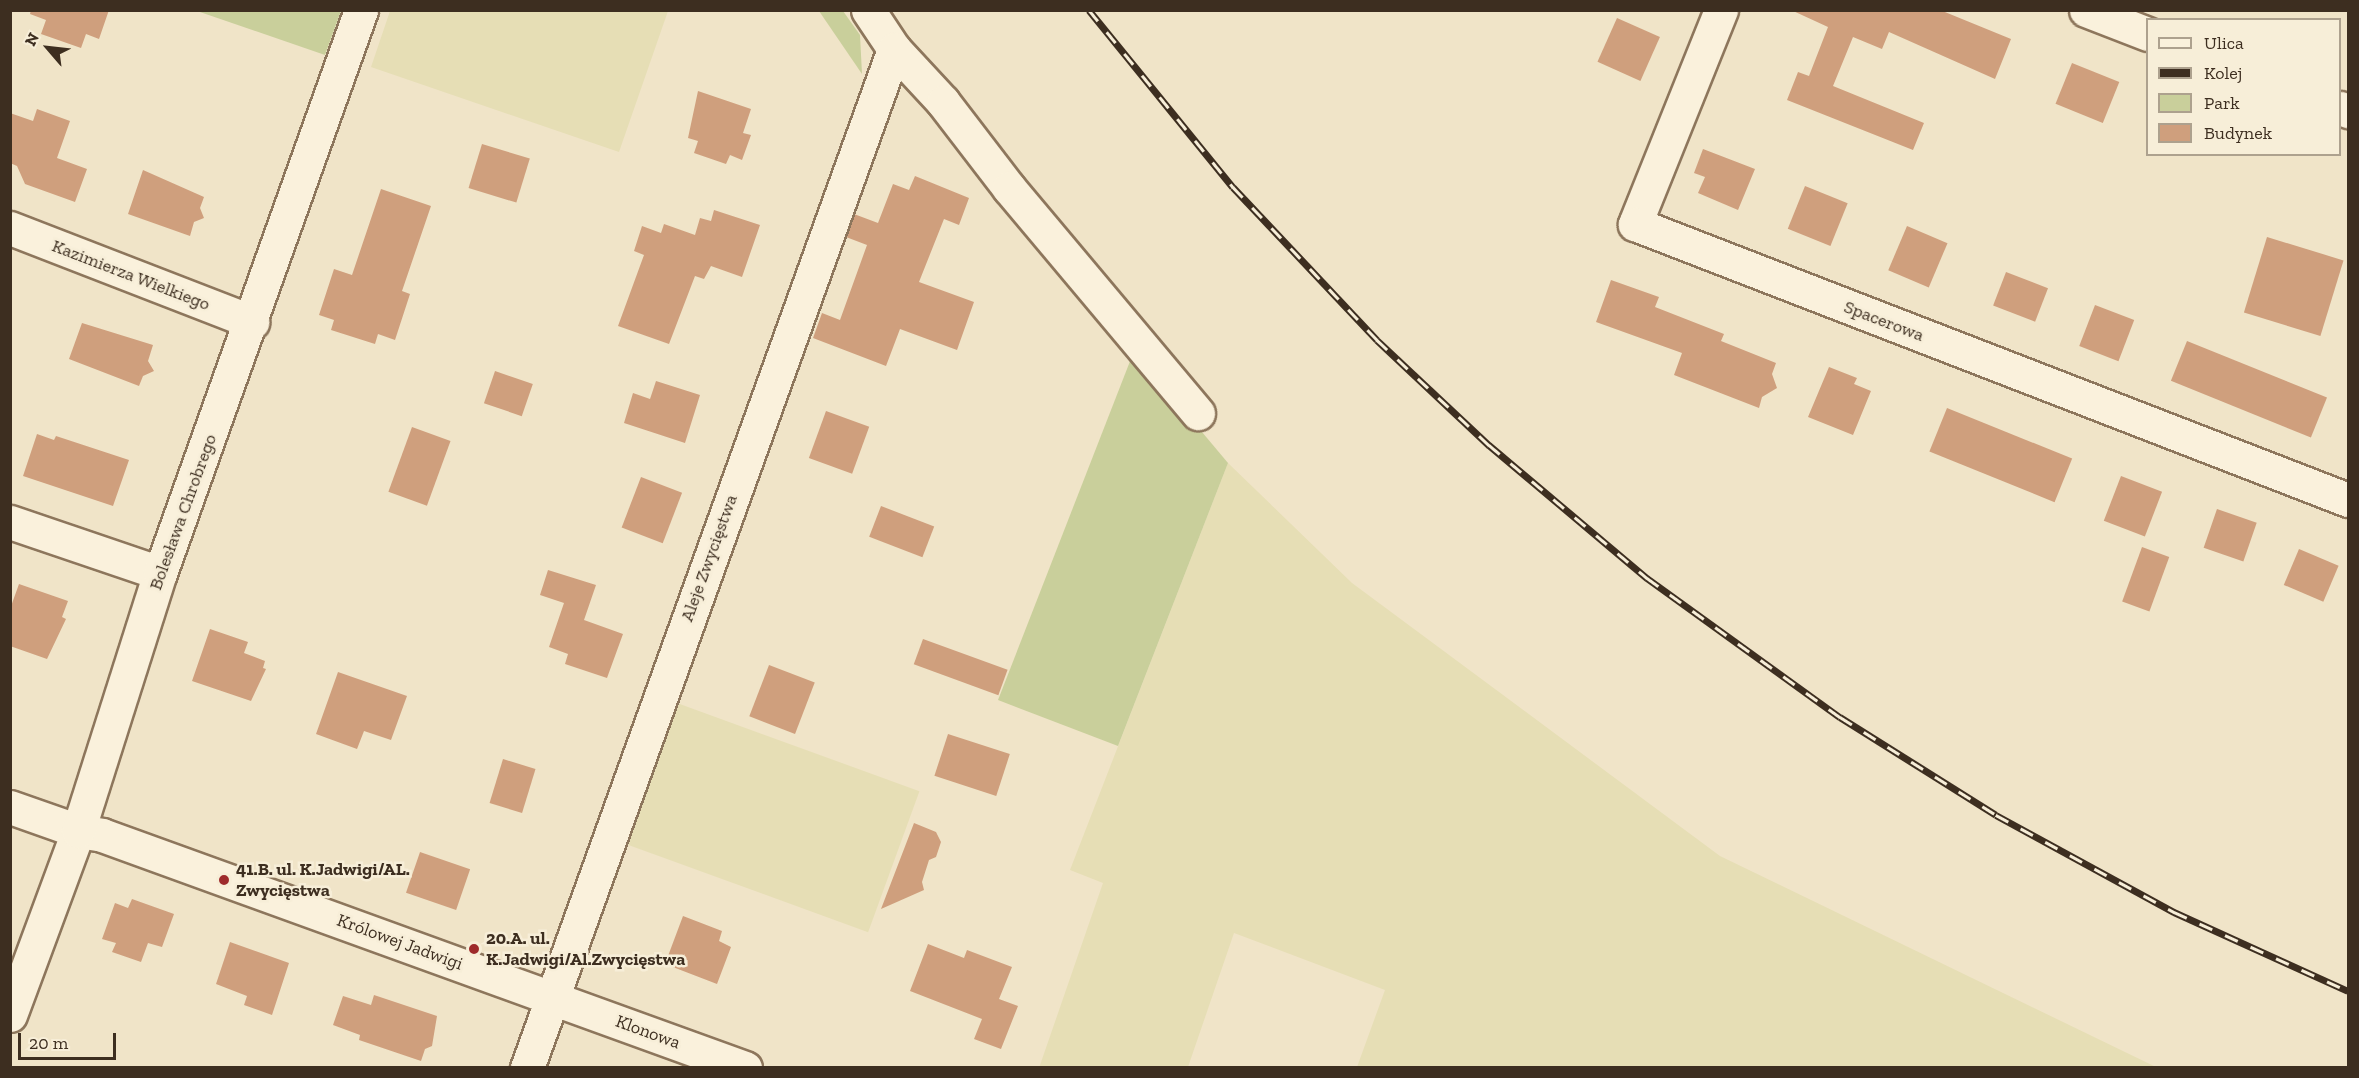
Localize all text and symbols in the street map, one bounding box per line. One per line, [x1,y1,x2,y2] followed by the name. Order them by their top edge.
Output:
[18,18,78,78] north arrow
[2146,18,2341,156] legend
[20,29,43,49] text: N
[2204,32,2244,54] text: Ulica
[2204,62,2242,84] text: Kolej
[2204,92,2240,114] text: Park
[2204,122,2272,144] text: Budynek
[49,235,213,315] street label: Kazimierza Wielkiego
[1841,296,1927,346] street label: Spacerowa
[145,431,221,593] street label: Bolesława Chrobrego
[676,492,742,624] street label: Aleje Zwycięstwa
[236,859,410,902] place label: 41.B. ul. K.Jadwigi/AL. Zwycięstwa
[217,873,231,887] marker: 41.B. ul. K.Jadwigi/AL. Zwycięstwa
[334,909,466,975] street label: Królowej Jadwigi
[486,928,685,970] place label: 20.A. ul. K.Jadwigi/Al.Zwycięstwa
[467,942,481,956] marker: 20.A. ul. K.Jadwigi/Al.Zwycięstwa
[613,1010,683,1054] street label: Klonowa
[21,1021,118,1059] scale bar
[29,1032,68,1054] text: 20 m

